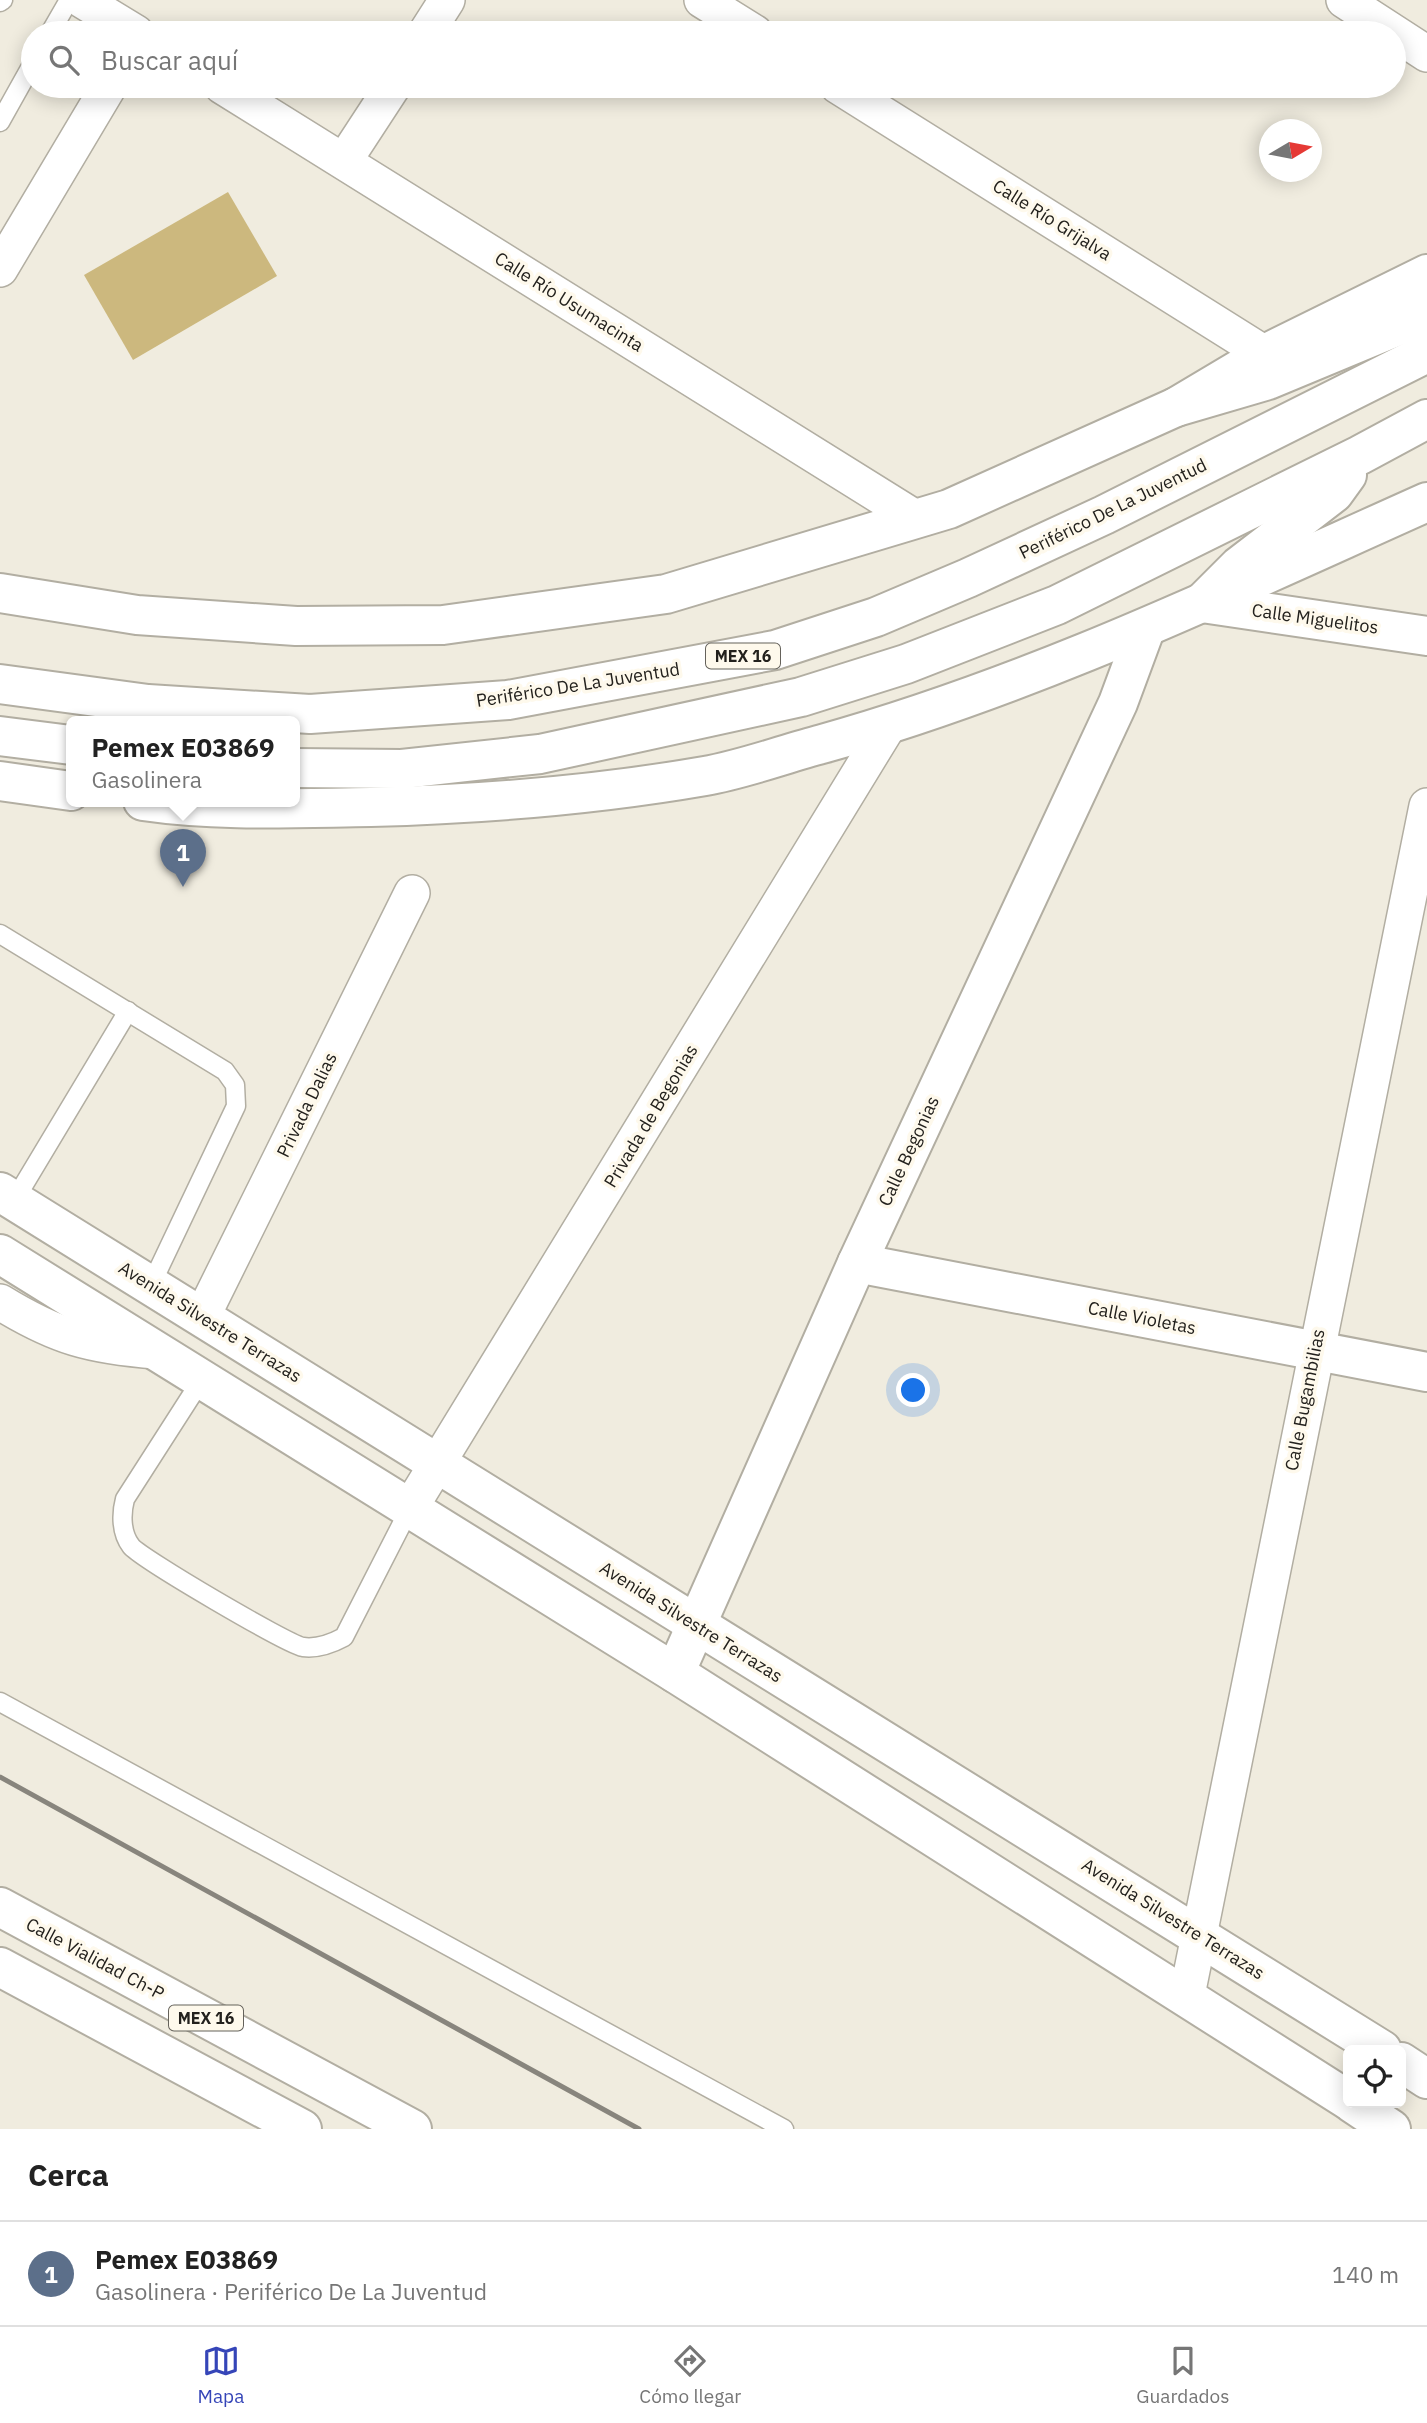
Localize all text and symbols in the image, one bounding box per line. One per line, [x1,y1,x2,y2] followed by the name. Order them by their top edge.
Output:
[21,21,1406,98] search box
[45,41,83,79] icon: search
[101,43,238,77] text: Buscar aquí
[1259,119,1322,182] north arrow
[989,174,1116,265] street label: Calle Río Grijalva
[491,246,648,357] street label: Calle Río Usumacinta
[1015,453,1210,564] street label: Periférico De La Juventud
[1250,598,1380,639] street label: Calle Miguelitos
[706,643,780,668] road number: MEX 16
[474,657,681,712] street label: Periférico De La Juventud
[66,716,300,807] popup
[91,730,275,764] text: Pemex E03869
[91,764,202,794] text: Gasolinera
[160,829,206,887] pin: 1
[599,1040,702,1192] street label: Privada de Begonias
[271,1049,342,1161] street label: Privada Dalias
[873,1092,944,1210] street label: Calle Begonias
[115,1256,306,1387] street label: Avenida Silvestre Terrazas
[1086,1296,1198,1339] street label: Calle Violetas
[1279,1327,1330,1473] street label: Calle Bugambilias
[896,1373,930,1407] your location
[596,1556,787,1687] street label: Avenida Silvestre Terrazas
[1078,1853,1269,1984] street label: Avenida Silvestre Terrazas
[22,1912,168,2005] street label: Calle Vialidad Ch-P
[169,2006,243,2030] road number: MEX 16
[1343,2045,1406,2108] map controls
[1343,2045,1406,2108] button: locate
[28,2155,109,2194] text: Cerca
[95,2242,278,2276] text: Pemex E03869
[44,2259,58,2289] text: 1
[1332,2259,1399,2289] text: 140 m
[95,2276,487,2306] text: Gasolinera · Periférico De La Juventud
[198,2342,244,2408] tab: Mapa
[639,2342,741,2408] tab: Cómo llegar
[1136,2342,1229,2408] tab: Guardados

